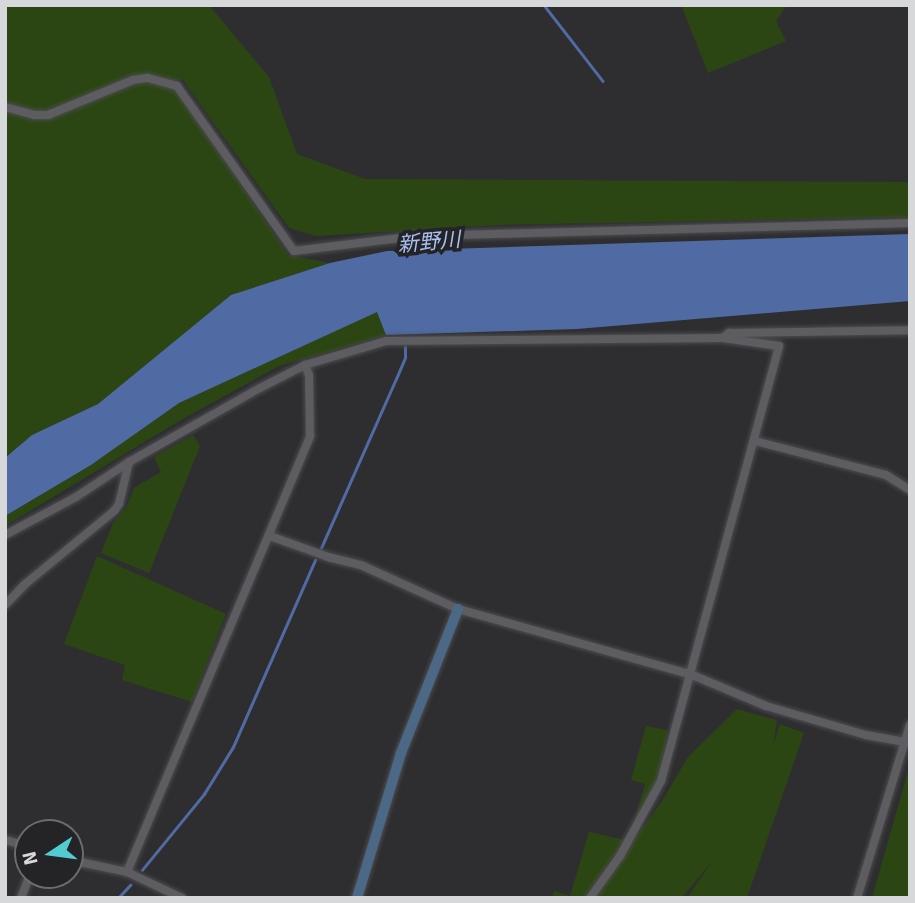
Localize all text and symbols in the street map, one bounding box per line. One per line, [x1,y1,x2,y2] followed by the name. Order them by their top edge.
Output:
[397,227,461,257] water label: 新野川
[14,819,84,889] north arrow
[17,849,44,867] text: N

